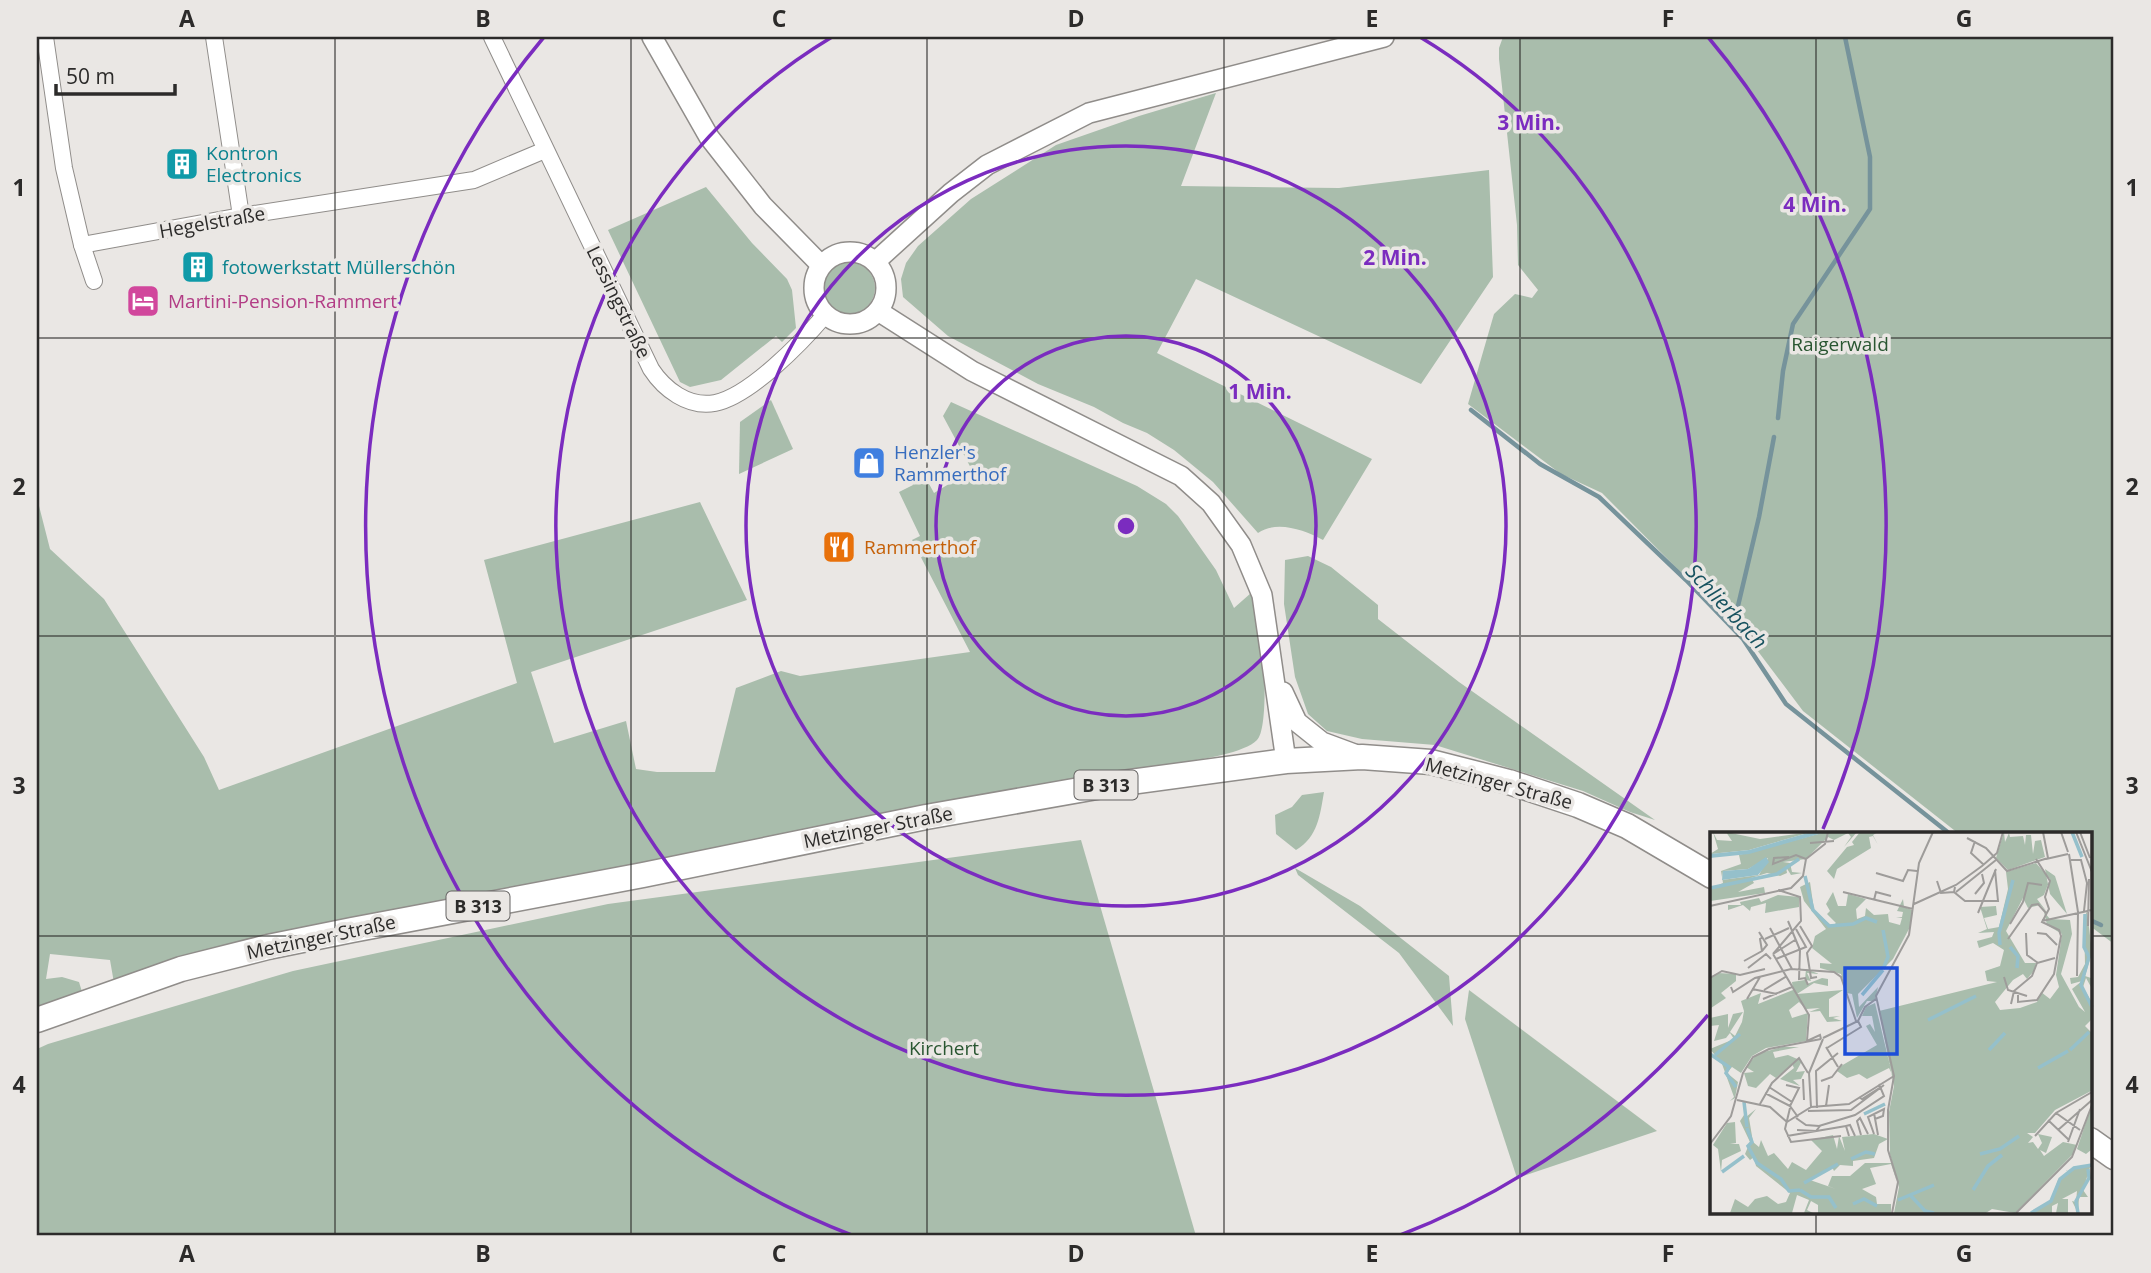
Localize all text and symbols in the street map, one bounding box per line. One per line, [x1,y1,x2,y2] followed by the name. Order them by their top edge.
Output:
[179,2,195,34] text: A
[475,2,491,34] text: B
[772,2,786,34] text: C
[1067,2,1085,34] text: D
[1366,2,1378,34] text: E
[1662,2,1674,34] text: F
[1956,2,1972,34] text: G
[56,52,175,96] scale bar
[66,62,115,90] text: 50 m
[1497,108,1561,136] text: 3 Min.
[206,140,302,188] place label: Kontron Electronics
[163,145,201,183] building icon: Kontron Electronics
[12,171,26,203] text: 1
[2125,171,2139,203] text: 1
[1783,190,1847,218] text: 4 Min.
[157,200,267,244] street label: Hegelstraße
[581,241,657,363] street label: Lessingstraße
[1363,243,1427,271] text: 2 Min.
[179,248,217,286] building icon: fotowerkstatt Müllerschön
[222,254,456,280] place label: fotowerkstatt Müllerschön
[124,282,162,320] hotel icon: Martini-Pension-Rammert
[168,288,397,314] place label: Martini-Pension-Rammert
[1791,331,1889,357] park label: Raigerwald
[1228,377,1292,405] text: 1 Min.
[894,439,1008,487] place label: Henzler's Rammerthof
[850,444,888,482] shop icon: Henzler's Rammerthof
[12,470,26,502] text: 2
[2125,470,2139,502] text: 2
[1114,514,1138,538] centre of rings
[820,528,858,566] restaurant icon: Rammerthof
[864,534,978,560] place label: Rammerthof
[1680,557,1774,655] water label: Schlierbach
[1422,751,1576,815] street label: Metzinger Straße
[12,769,26,801] text: 3
[2125,769,2139,801] text: 3
[1074,770,1138,800] road number: B 313
[801,800,955,854] street label: Metzinger Straße
[1710,832,2092,1214] inset map
[447,891,510,920] road number: B 313
[244,909,398,965] street label: Metzinger Straße
[909,1035,979,1061] park label: Kirchert
[12,1068,26,1100] text: 4
[2125,1068,2139,1100] text: 4
[179,1237,195,1269] text: A
[475,1237,491,1269] text: B
[772,1237,786,1269] text: C
[1067,1237,1085,1269] text: D
[1366,1237,1378,1269] text: E
[1662,1237,1674,1269] text: F
[1956,1237,1972,1269] text: G

